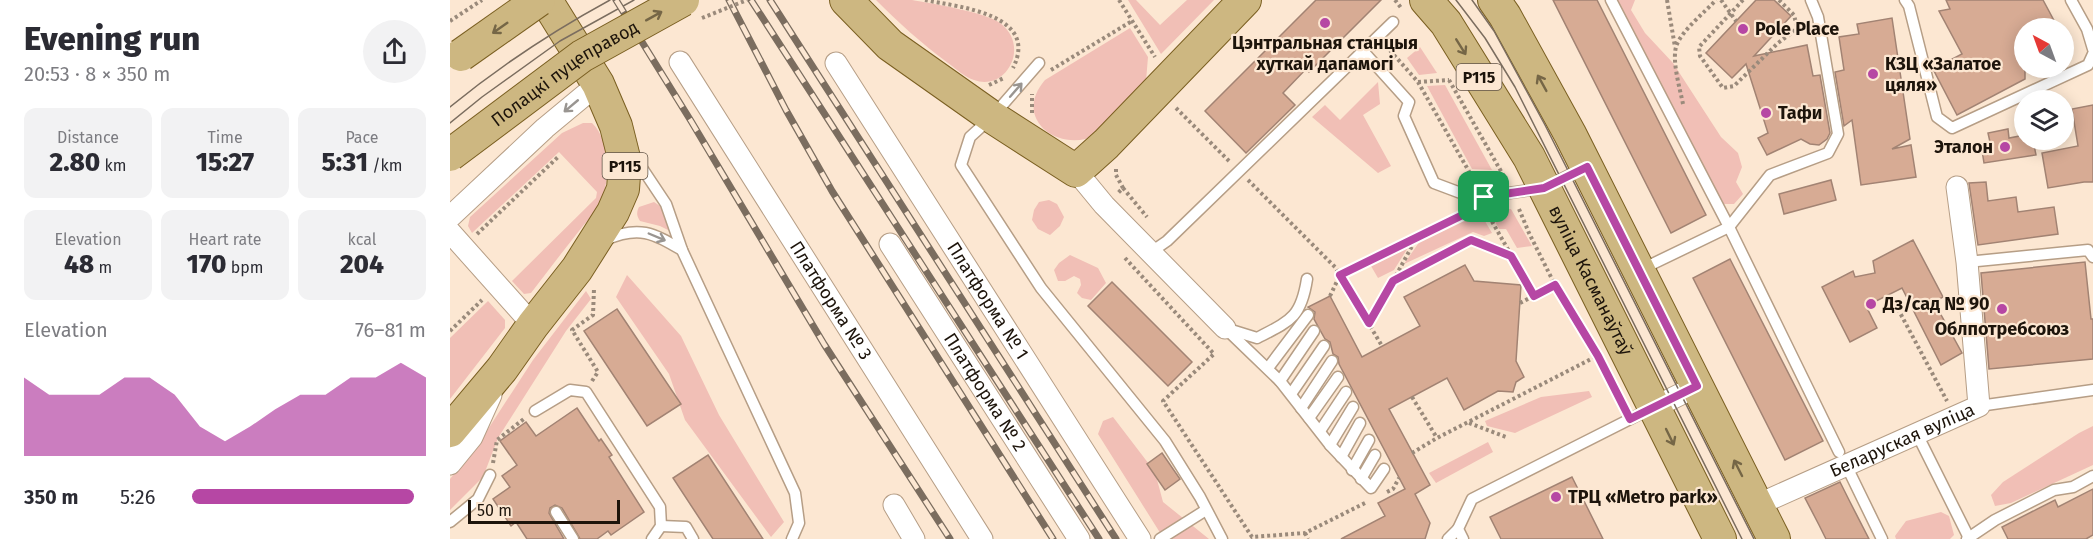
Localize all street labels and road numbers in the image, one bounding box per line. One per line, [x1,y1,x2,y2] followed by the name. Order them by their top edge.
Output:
[487,16,642,131] street label: Полацкі пуцеправод
[1456,64,1502,90] road number: Р115
[602,153,648,179] road number: Р115
[1544,202,1637,359] street label: вуліца Касманаўтаў
[785,237,877,364] street label: Платформа № 3
[942,238,1033,363] street label: Платформа № 1
[939,329,1031,456] street label: Платформа № 2
[1826,398,1978,482] street label: Беларуская вуліца

